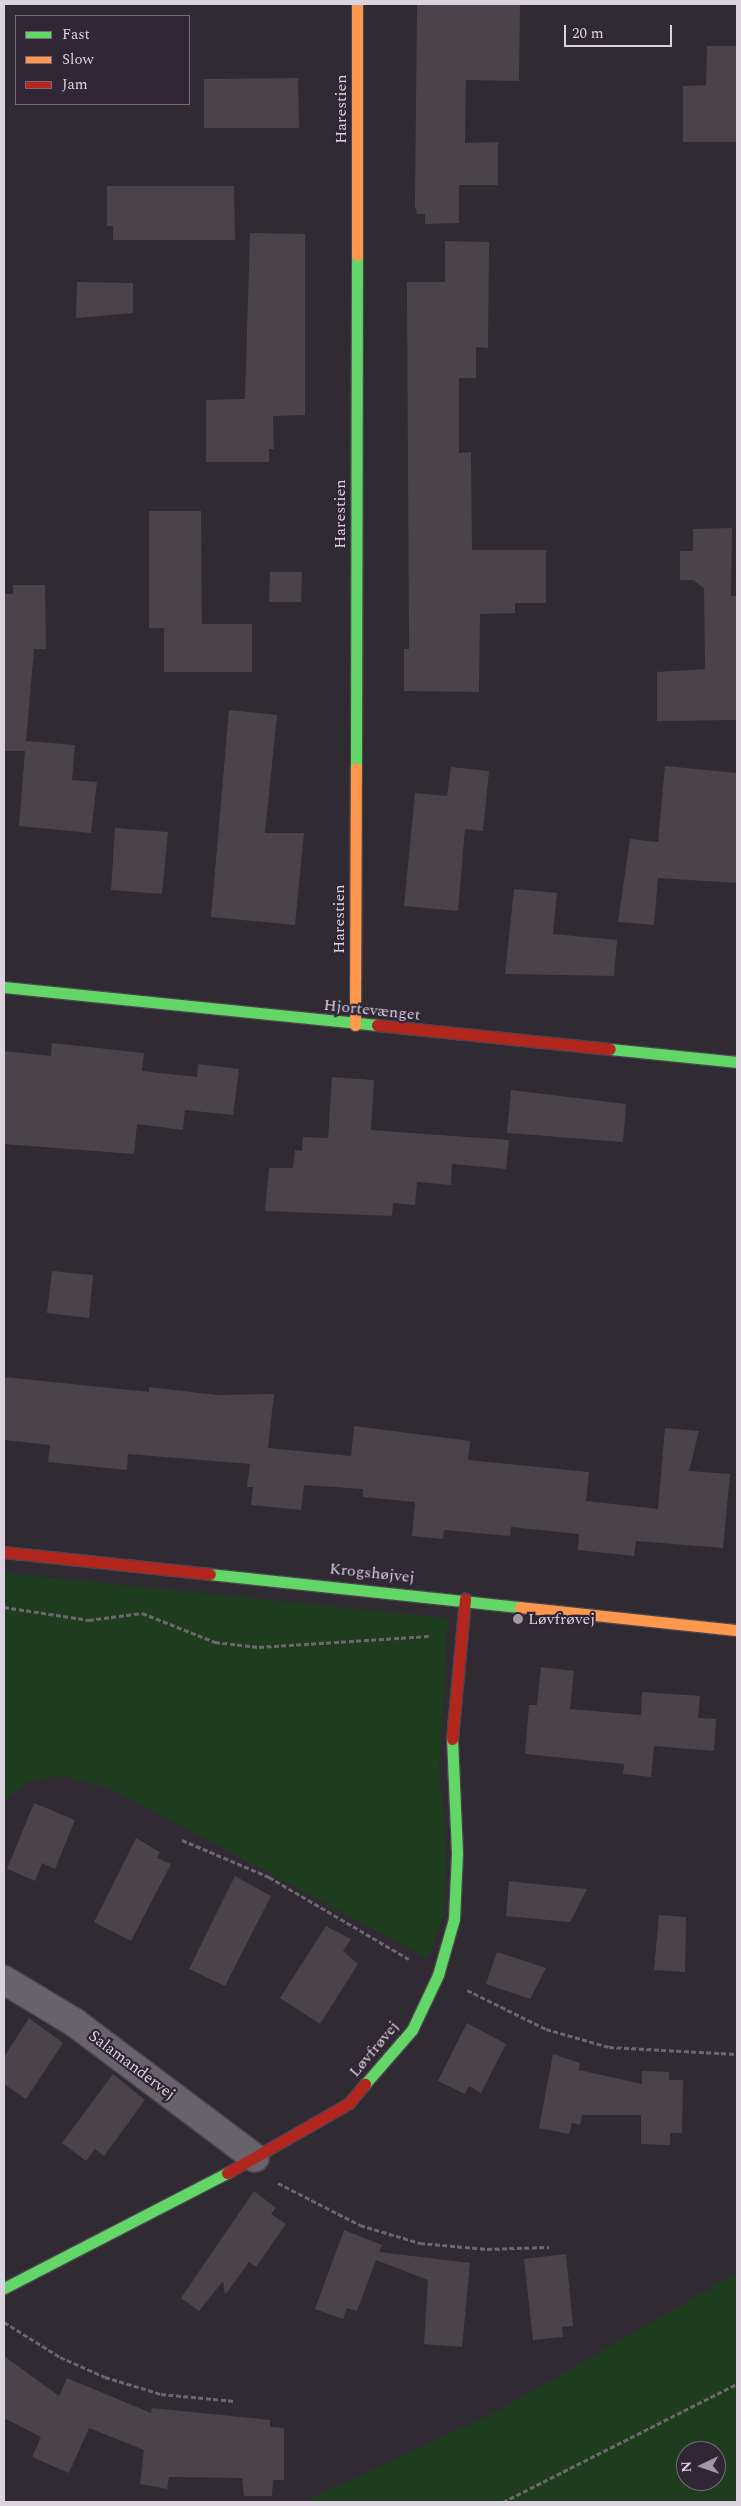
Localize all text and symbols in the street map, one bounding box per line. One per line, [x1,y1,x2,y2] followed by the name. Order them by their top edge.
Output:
[15,15,190,105] legend
[566,15,674,47] scale bar
[572,22,604,45] text: 20 m
[62,23,90,46] text: Fast
[62,48,94,71] text: Slow
[62,73,88,96] text: Jam
[331,74,351,144] street label: Harestien
[330,479,350,549] street label: Harestien
[329,884,349,954] street label: Harestien
[323,995,421,1025] street label: Hjortevænget
[329,1559,415,1587] street label: Krogshøjvej
[528,1609,595,1629] place label: Løvfrøvej
[512,1613,524,1625] marker: Løvfrøvej
[345,2017,403,2081] street label: Løvfrøvej
[85,2026,179,2104] street label: Salamandervej
[676,2441,726,2491] north arrow
[676,2460,697,2473] text: N

